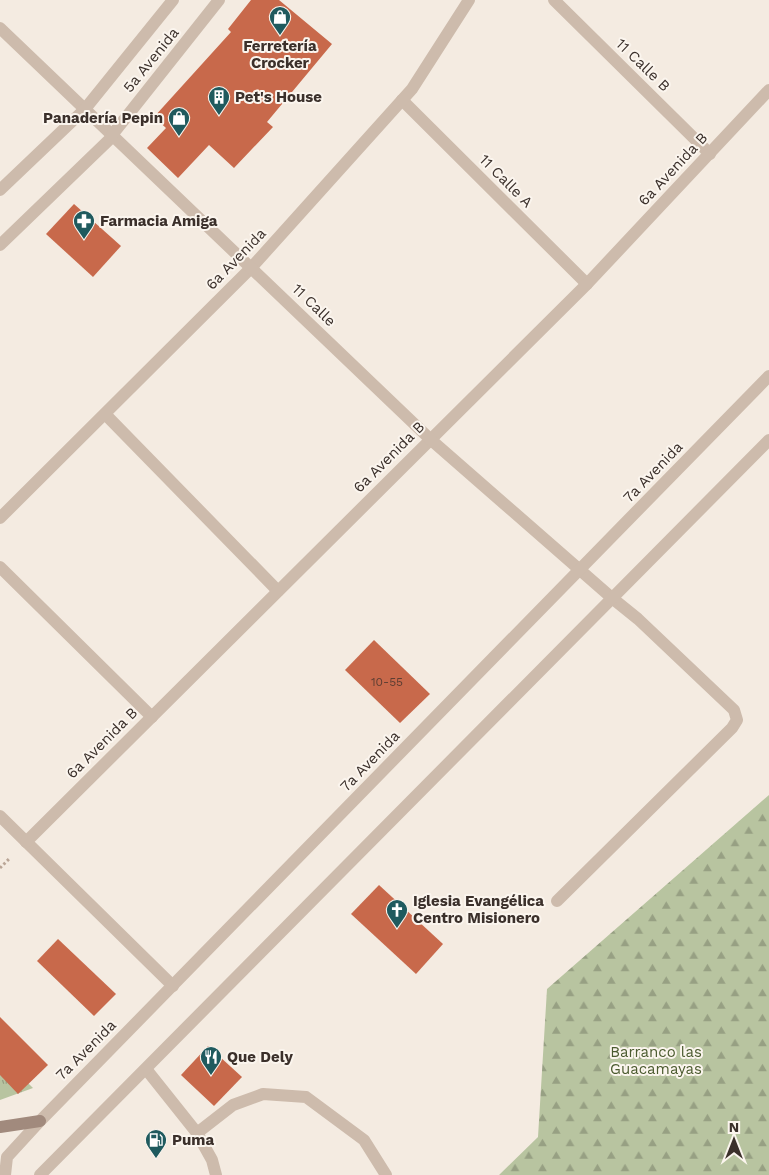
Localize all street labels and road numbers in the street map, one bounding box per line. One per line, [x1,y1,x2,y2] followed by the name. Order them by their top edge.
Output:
[119,23,183,96] street label: 5a Avenida
[612,35,674,95] street label: 11 Calle B
[635,129,711,209] street label: 6a Avenida B
[476,151,536,211] street label: 11 Calle A
[202,224,270,294] street label: 6a Avenida
[289,280,339,330] street label: 11 Calle
[350,418,428,496] street label: 6a Avenida B
[620,437,687,506] street label: 7a Avenida
[63,704,141,782] street label: 6a Avenida B
[337,726,404,795] street label: 7a Avenida
[52,1016,120,1084] street label: 7a Avenida

